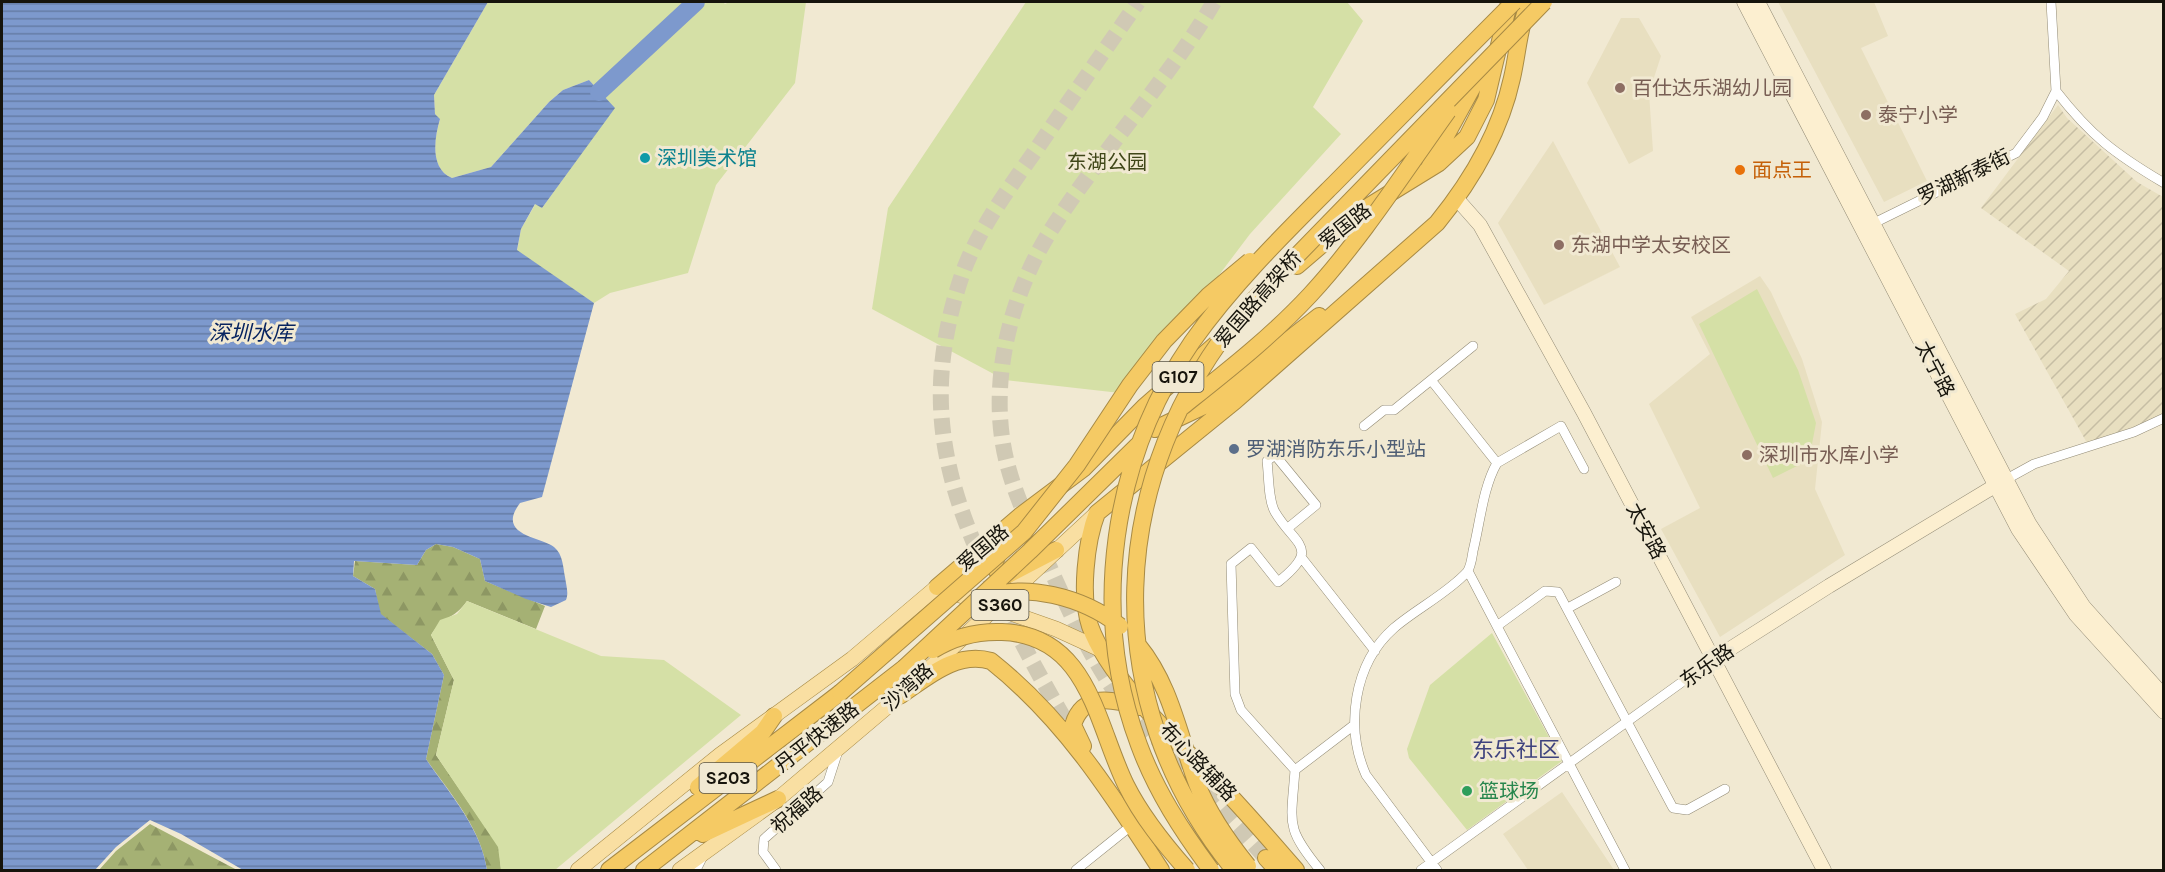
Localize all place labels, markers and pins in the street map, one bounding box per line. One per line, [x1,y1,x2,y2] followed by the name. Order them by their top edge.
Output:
[1632,77,1792,100] place label: 百仕达乐湖幼儿园
[1613,81,1627,95] marker: 百仕达乐湖幼儿园
[1878,104,1958,127] place label: 泰宁小学
[1859,108,1873,122] marker: 泰宁小学
[657,147,757,170] place label: 深圳美术馆
[638,151,652,165] marker: 深圳美术馆
[1752,159,1812,182] place label: 面点王
[1733,163,1747,177] marker: 面点王
[1571,234,1731,257] place label: 东湖中学太安校区
[1552,238,1566,252] marker: 东湖中学太安校区
[1246,438,1426,461] place label: 罗湖消防东乐小型站
[1227,442,1241,456] marker: 罗湖消防东乐小型站
[1759,444,1899,467] place label: 深圳市水库小学
[1740,448,1754,462] marker: 深圳市水库小学
[1479,780,1539,803] place label: 篮球场
[1460,784,1474,798] marker: 篮球场

